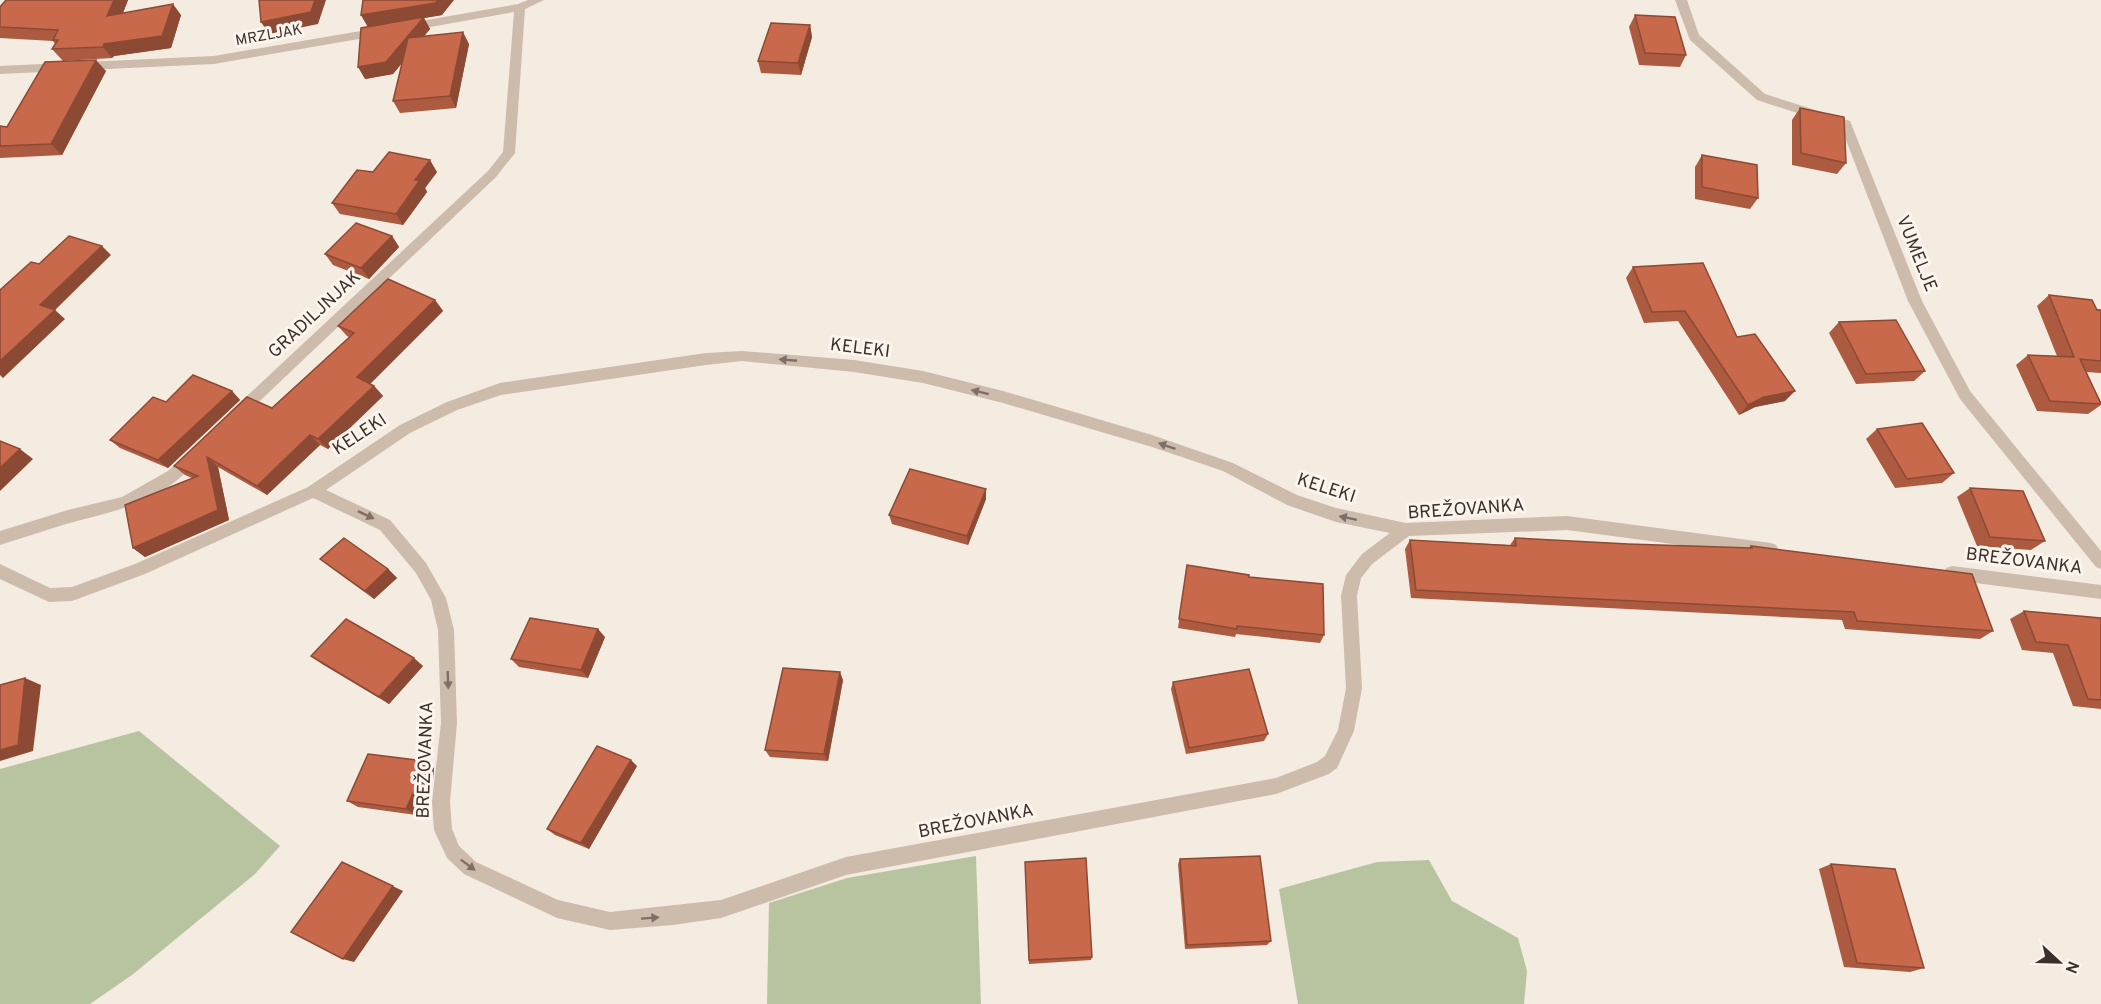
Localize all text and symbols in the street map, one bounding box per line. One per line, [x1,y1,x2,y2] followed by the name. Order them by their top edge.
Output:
[234,21,304,51] street label: MRZLJAK
[1890,213,1942,295] street label: VUMELJE
[264,266,366,364] street label: GRADILJNJAK
[829,334,891,364] street label: KELEKI
[779,355,798,365] one-way arrow
[971,386,990,396] one-way arrow
[328,409,392,461] street label: KELEKI
[1158,441,1176,451] one-way arrow
[1294,469,1358,509] street label: KELEKI
[1407,492,1525,526] street label: BREŽOVANKA
[357,511,374,520] one-way arrow
[1339,512,1358,522] one-way arrow
[1964,541,2084,581] street label: BREŽOVANKA
[443,670,452,689] one-way arrow
[410,701,440,819] street label: BREŽOVANKA
[916,798,1036,844] street label: BREŽOVANKA
[459,859,475,871] one-way arrow
[641,913,660,923] one-way arrow
[2029,932,2089,992] north arrow
[2060,958,2082,976] text: N

